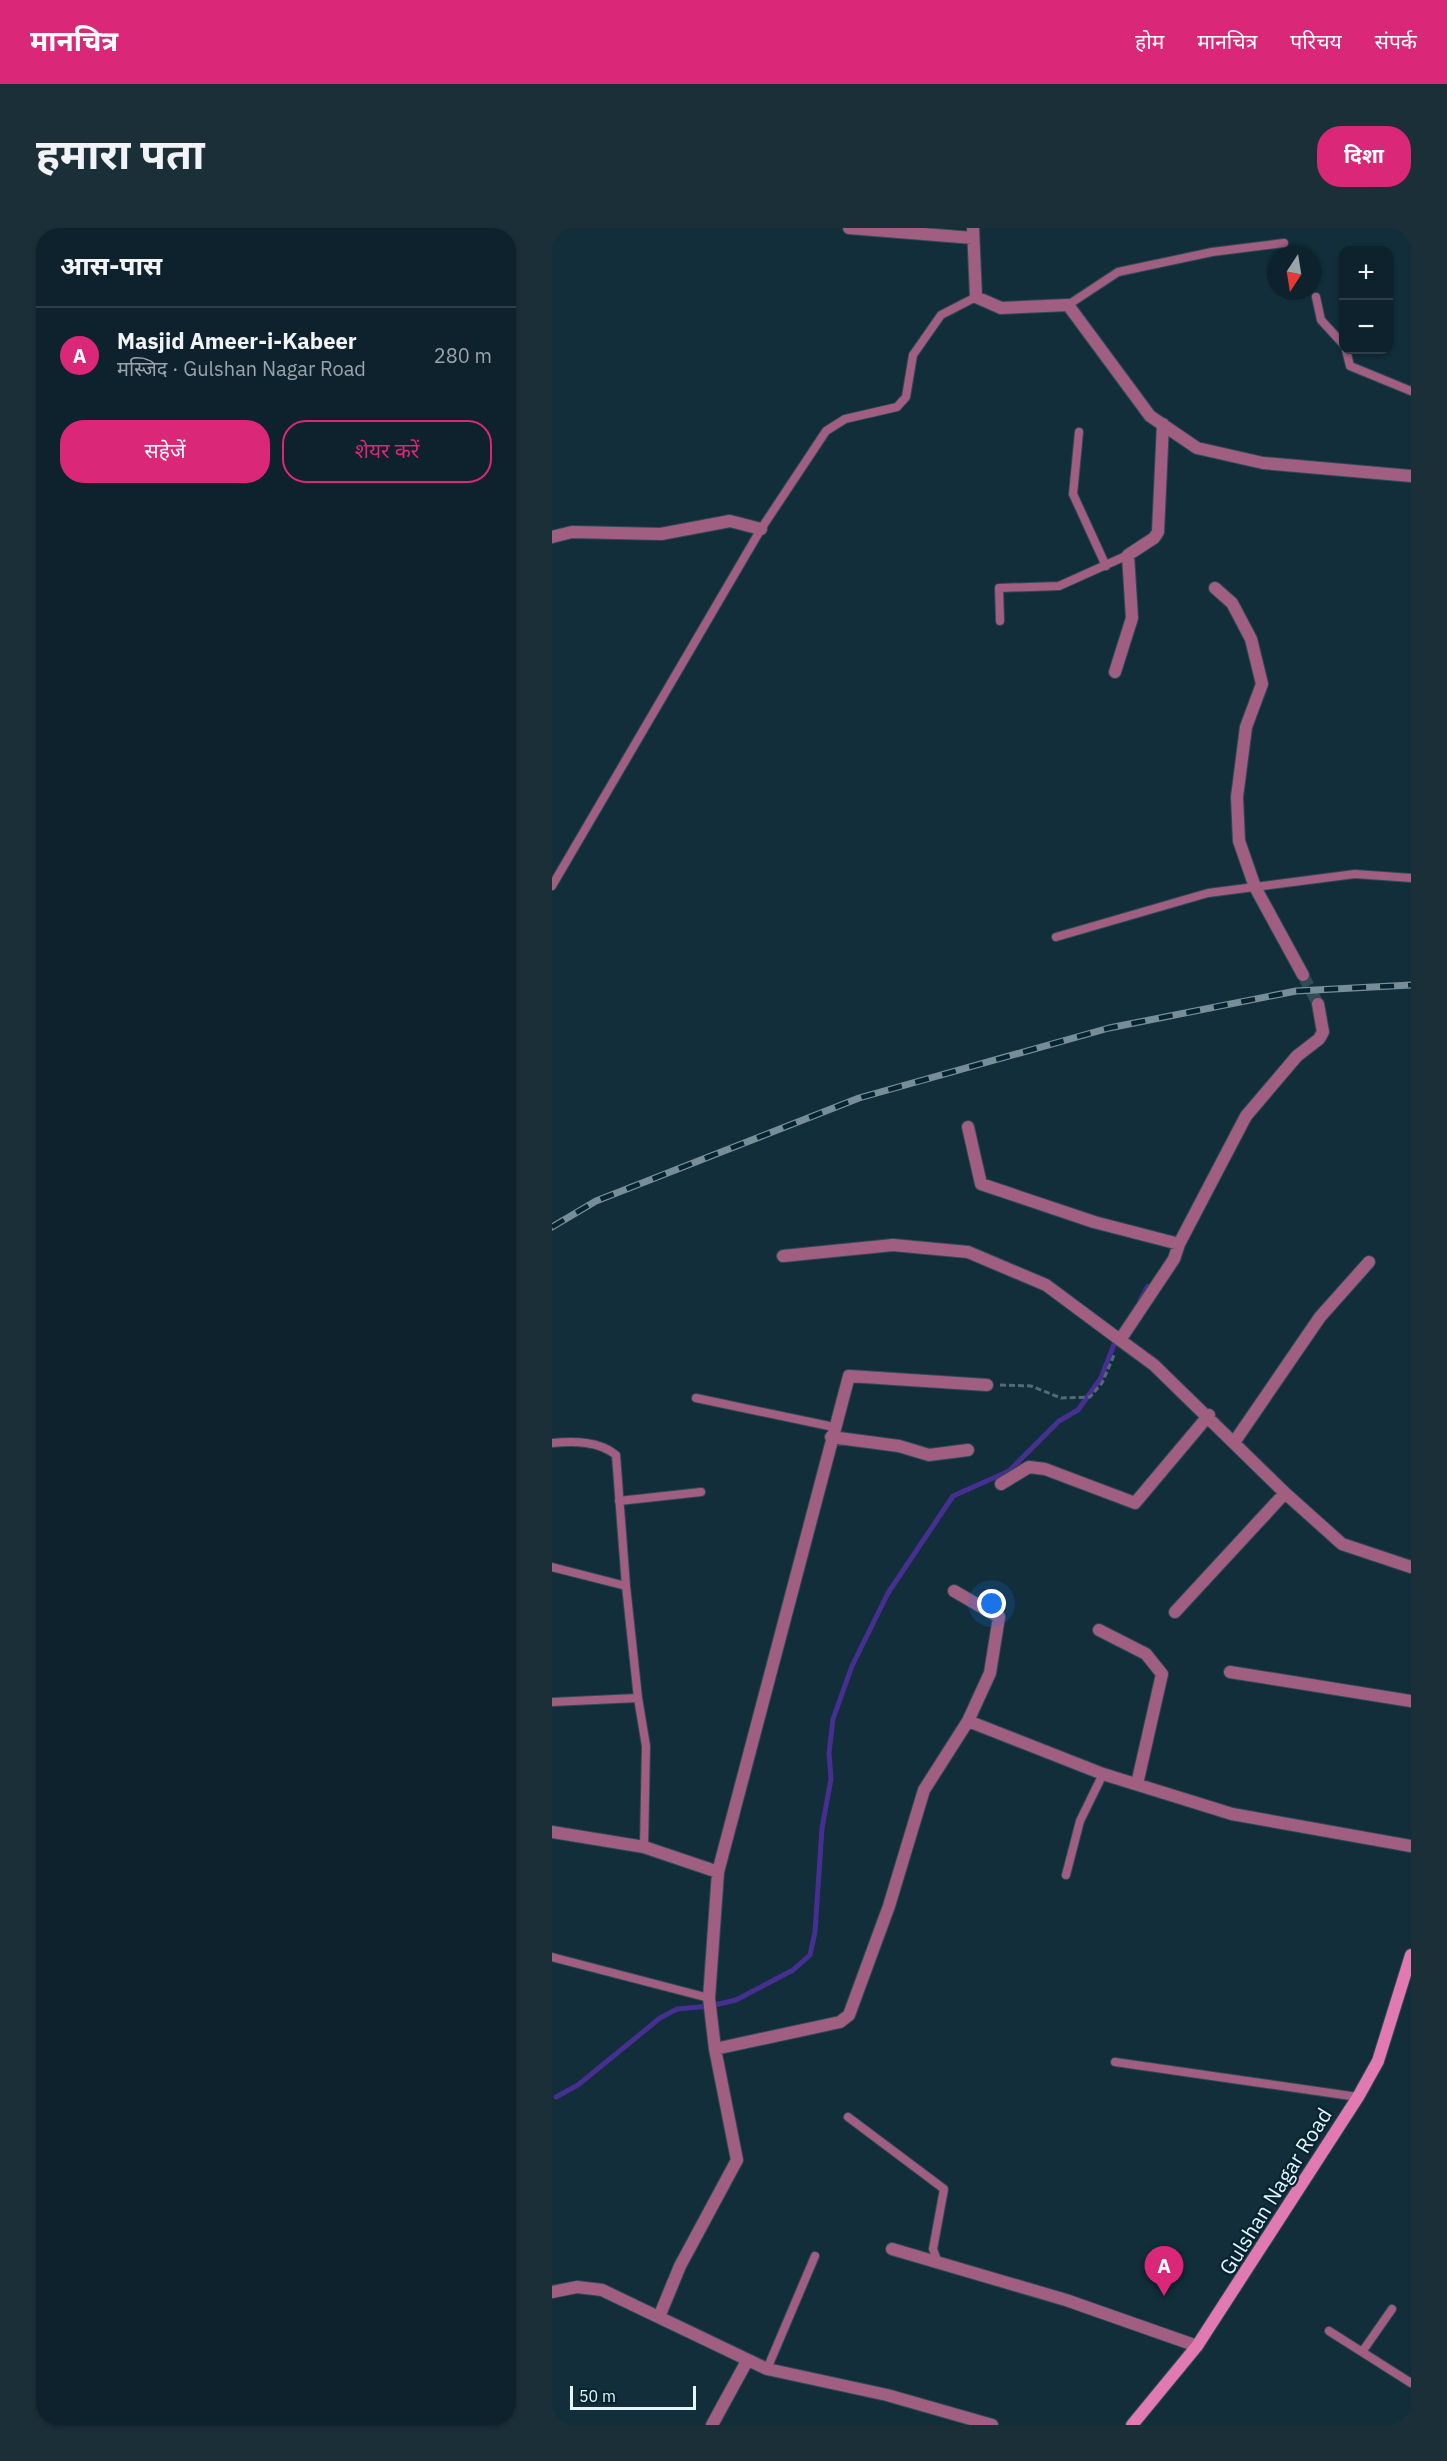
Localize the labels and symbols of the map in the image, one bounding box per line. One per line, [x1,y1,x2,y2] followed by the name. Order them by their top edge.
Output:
[1267,246,1321,300] north arrow
[977,1589,1006,1618] your location
[1212,2102,1338,2280] street label: Gulshan Nagar Road
[1144,2246,1184,2296] pin: A
[570,2383,696,2410] scale bar

